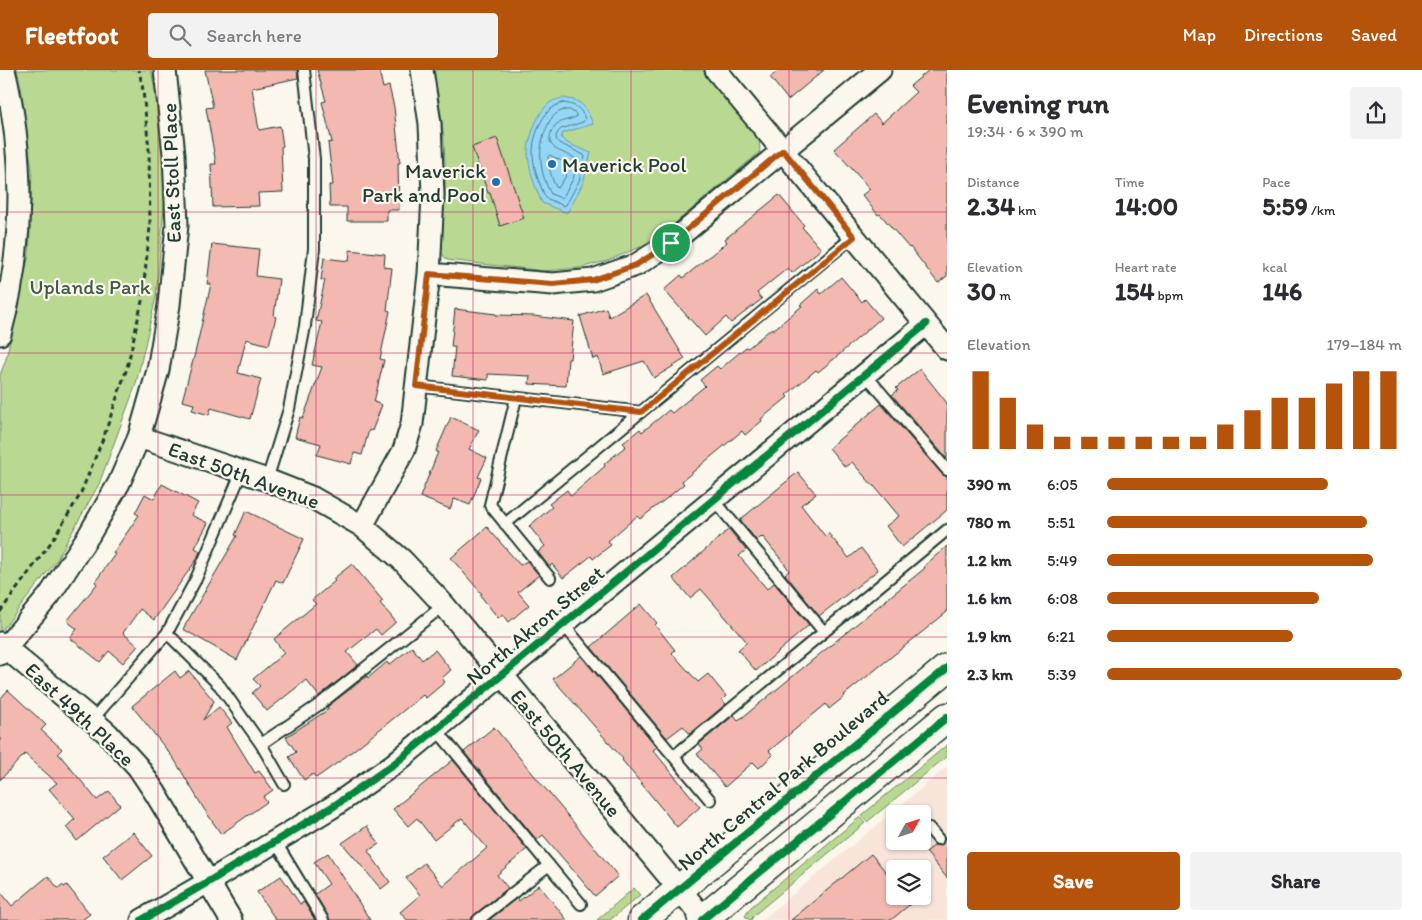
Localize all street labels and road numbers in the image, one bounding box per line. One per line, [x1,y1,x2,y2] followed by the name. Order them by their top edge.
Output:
[156,103,186,243] street label: East Stoll Place
[165,436,323,514] street label: East 50th Avenue
[461,560,609,690] street label: North Akron Street
[20,657,140,771] street label: East 49th Place
[505,684,627,822] street label: East 50th Avenue
[673,684,894,876] street label: North Central Park Boulevard

